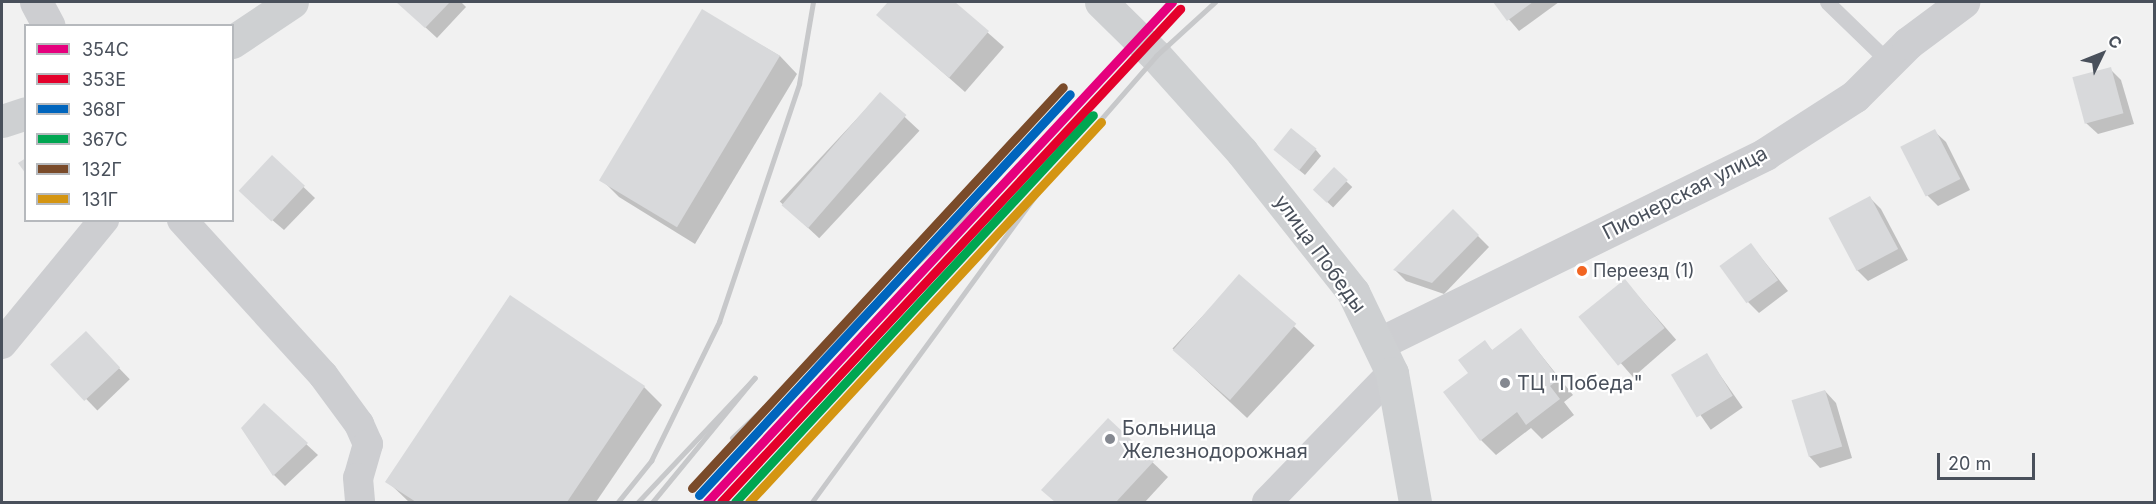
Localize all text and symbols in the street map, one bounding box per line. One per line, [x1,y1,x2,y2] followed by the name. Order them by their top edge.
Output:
[24,24,234,222] legend
[2072,24,2132,84] north arrow
[2104,31,2127,53] text: С
[82,39,129,60] text: 354С
[82,69,126,90] text: 353Е
[82,99,126,120] text: 368Г
[82,129,128,150] text: 367С
[1599,141,1771,245] street label: Пионерская улица
[82,159,122,180] text: 132Г
[82,189,118,210] text: 131Г
[1269,190,1371,318] street label: улица Победы
[1593,260,1695,282] place label: Переезд (1)
[1576,265,1588,277] marker: Переезд (1)
[1517,371,1643,395] place label: ТЦ "Победа"
[1498,376,1512,390] marker: ТЦ "Победа"
[1122,416,1308,463] place label: Больница Железнодорожная
[1103,432,1117,446] marker: Больница Железнодорожная
[1940,441,2038,479] scale bar
[1948,453,1991,474] text: 20 m

